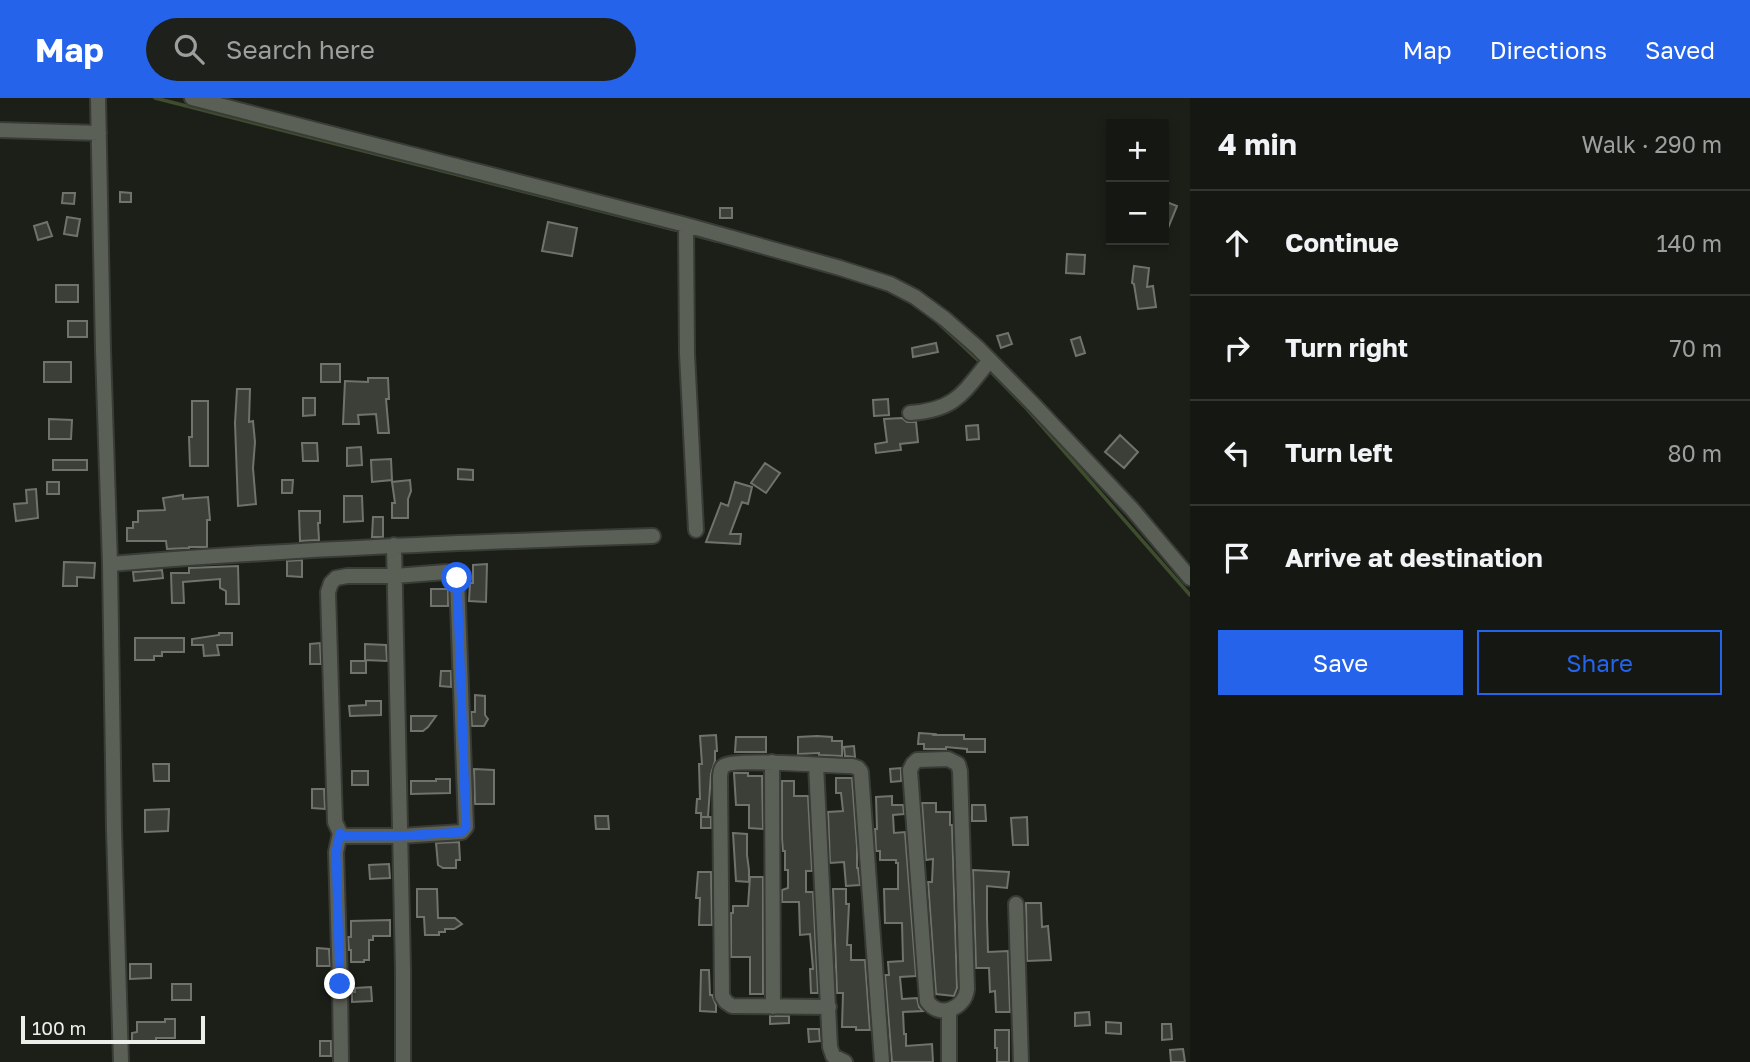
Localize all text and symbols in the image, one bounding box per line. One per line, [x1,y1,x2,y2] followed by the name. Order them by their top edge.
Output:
[146,18,636,81] search box
[35,30,104,69] text: Map
[170,30,208,68] icon: search
[226,34,375,65] text: Search here
[1403,35,1452,64] text: Map
[1490,35,1607,64] text: Directions
[1645,35,1715,64] text: Saved
[1106,119,1169,245] map controls
[1106,119,1169,182] button: +
[1218,126,1297,162] text: 4 min
[1581,130,1722,158] text: Walk · 290 m
[1106,182,1169,245] button: −
[1218,224,1256,262] icon: ahead
[1285,227,1399,258] text: Continue
[1656,229,1722,257] text: 140 m
[1218,329,1256,367] icon: right
[1285,332,1408,363] text: Turn right
[1669,334,1722,362] text: 70 m
[1218,434,1256,472] icon: left
[1285,437,1393,468] text: Turn left
[1668,439,1722,467] text: 80 m
[1218,539,1256,577] icon: arrive
[1285,542,1543,573] text: Arrive at destination
[441,562,472,593] route start
[1218,630,1463,695] button: Save
[1477,630,1722,695] button: Share
[324,968,355,999] route end
[21,1013,205,1045] scale bar
[32,1016,86,1039] text: 100 m

